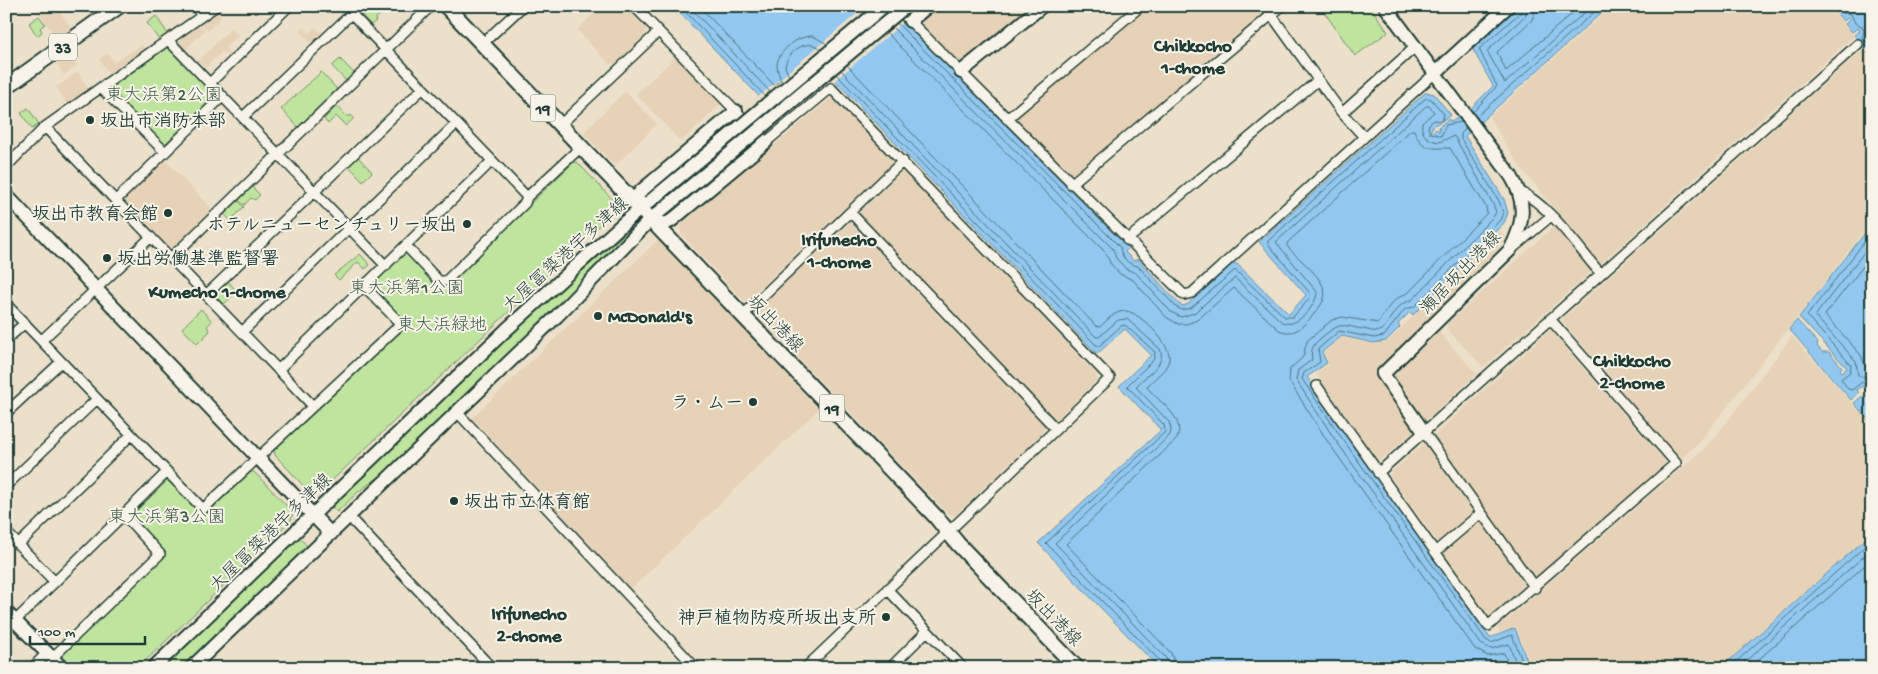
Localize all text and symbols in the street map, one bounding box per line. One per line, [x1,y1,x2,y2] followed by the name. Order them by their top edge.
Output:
[49,34,77,61] road number: 33
[1153,36,1232,81] district label: Chikkocho 1-chome
[106,85,222,107] park label: 東大浜第2公園
[530,95,556,122] road number: 19
[100,111,226,133] place label: 坂出市消防本部
[84,114,96,126] marker: 坂出市消防本部
[499,193,634,318] street label: 大屋冨築港宇多津線
[32,204,158,226] place label: 坂出市教育会館
[162,207,174,219] marker: 坂出市教育会館
[207,215,457,237] place label: ホテルニューセンチュリー坂出
[461,218,473,230] marker: ホテルニューセンチュリー坂出
[1416,227,1507,320] street label: 瀬居坂出港線
[801,230,877,275] district label: Irifunecho 1-chome
[117,249,279,271] place label: 坂出労働基準監督署
[101,252,113,264] marker: 坂出労働基準監督署
[349,278,465,300] park label: 東大浜第1公園
[147,282,287,305] district label: Kumecho 1-chome
[742,291,807,358] street label: 坂出港線
[608,308,693,329] place label: McDonald's
[592,310,604,322] marker: McDonald's
[397,315,487,337] park label: 東大浜緑地
[1592,351,1671,396] district label: Chikkocho 2-chome
[671,394,743,415] place label: ラ・ムー
[820,394,844,422] road number: 19
[747,396,759,408] marker: ラ・ムー
[205,469,337,598] street label: 大屋冨築港宇多津線
[464,492,590,514] place label: 坂出市立体育館
[448,495,460,507] marker: 坂出市立体育館
[108,507,226,529] park label: 東大浜第3公園
[1020,585,1085,652] street label: 坂出港線
[491,604,567,649] district label: Irifunecho 2-chome
[678,608,876,630] place label: 神戸植物防疫所坂出支所
[880,611,892,623] marker: 神戸植物防疫所坂出支所
[30,614,145,646] scale bar
[37,624,76,642] text: 100 m

